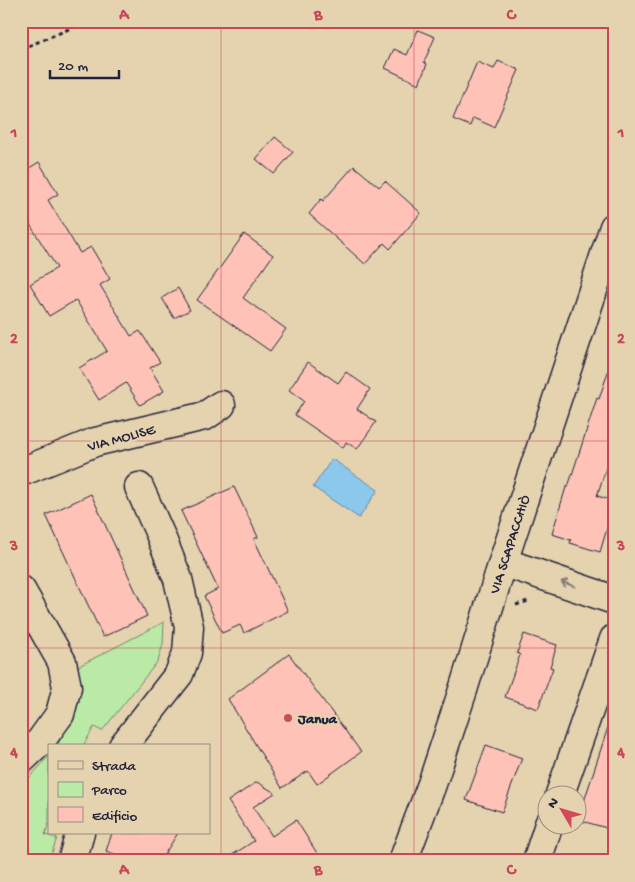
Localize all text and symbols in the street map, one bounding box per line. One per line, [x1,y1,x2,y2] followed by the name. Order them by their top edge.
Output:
[118,7,130,26] text: A
[313,7,323,26] text: B
[506,7,517,26] text: C
[50,48,119,80] scale bar
[58,58,88,76] text: 20 m
[10,125,17,144] text: 1
[617,125,624,144] text: 1
[10,331,18,350] text: 2
[617,331,625,350] text: 2
[85,421,158,457] street label: VIA MOLISE
[486,493,535,597] street label: VIA SCAPACCHIÒ
[9,538,18,557] text: 3
[616,538,625,557] text: 3
[560,579,576,588] one-way arrow
[297,711,337,729] place label: Janua
[282,712,294,724] marker: Janua
[48,744,210,834] legend
[9,745,18,764] text: 4
[616,745,625,764] text: 4
[92,758,137,776] text: Strada
[91,782,127,800] text: Parco
[538,784,588,834] north arrow
[544,795,563,812] text: N
[92,808,138,826] text: Edificio
[118,862,130,881] text: A
[313,862,323,881] text: B
[506,862,517,881] text: C

